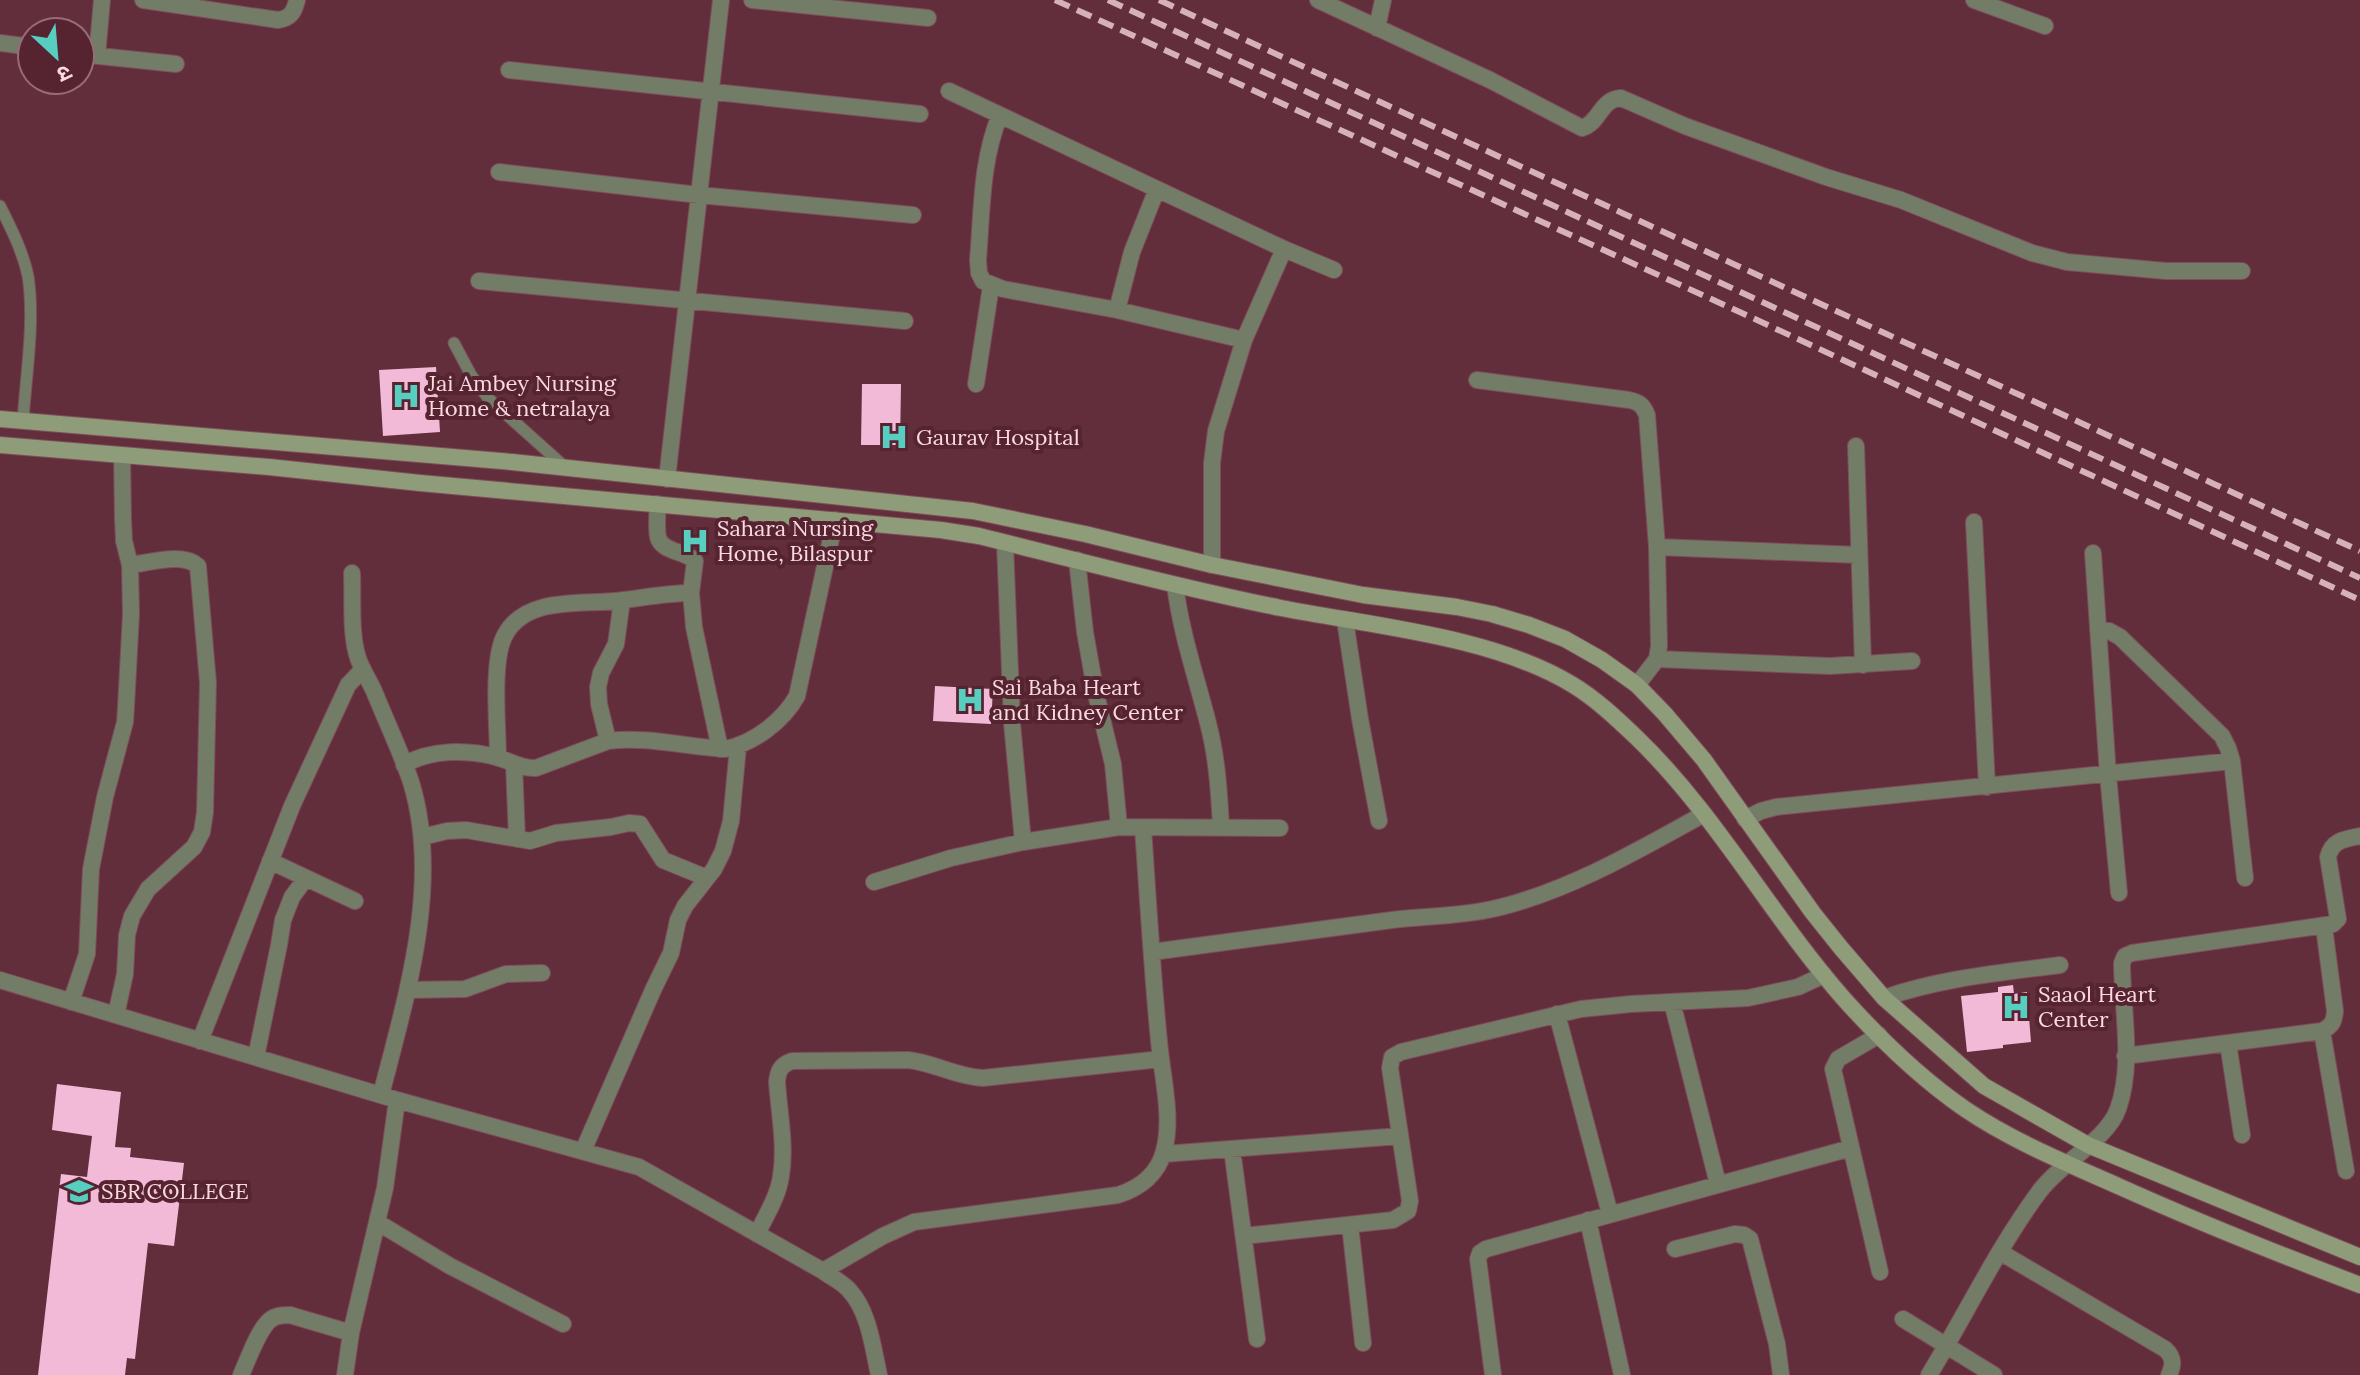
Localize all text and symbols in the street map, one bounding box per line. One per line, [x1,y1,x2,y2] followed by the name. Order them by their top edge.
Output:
[16,16,96,96] north arrow
[52,59,77,90] text: उ
[427,369,617,422] place label: Jai Ambey Nursing Home & netralaya
[391,381,421,411] hospital icon: Jai Ambey Nursing Home & netralaya
[879,422,909,452] hospital icon: Gaurav Hospital
[916,423,1080,451] place label: Gaurav Hospital
[717,514,874,567] place label: Sahara Nursing Home, Bilaspur
[680,526,710,556] hospital icon: Sahara Nursing Home, Bilaspur
[992,673,1183,726] place label: Sai Baba Heart and Kidney Center
[955,685,985,715] hospital icon: Sai Baba Heart and Kidney Center
[2038,980,2156,1033] place label: Saaol Heart Center
[2001,992,2031,1022] hospital icon: Saaol Heart Center
[64,1176,94,1206] school or university icon: SBR COLLEGE
[101,1177,249,1205] place label: SBR COLLEGE

